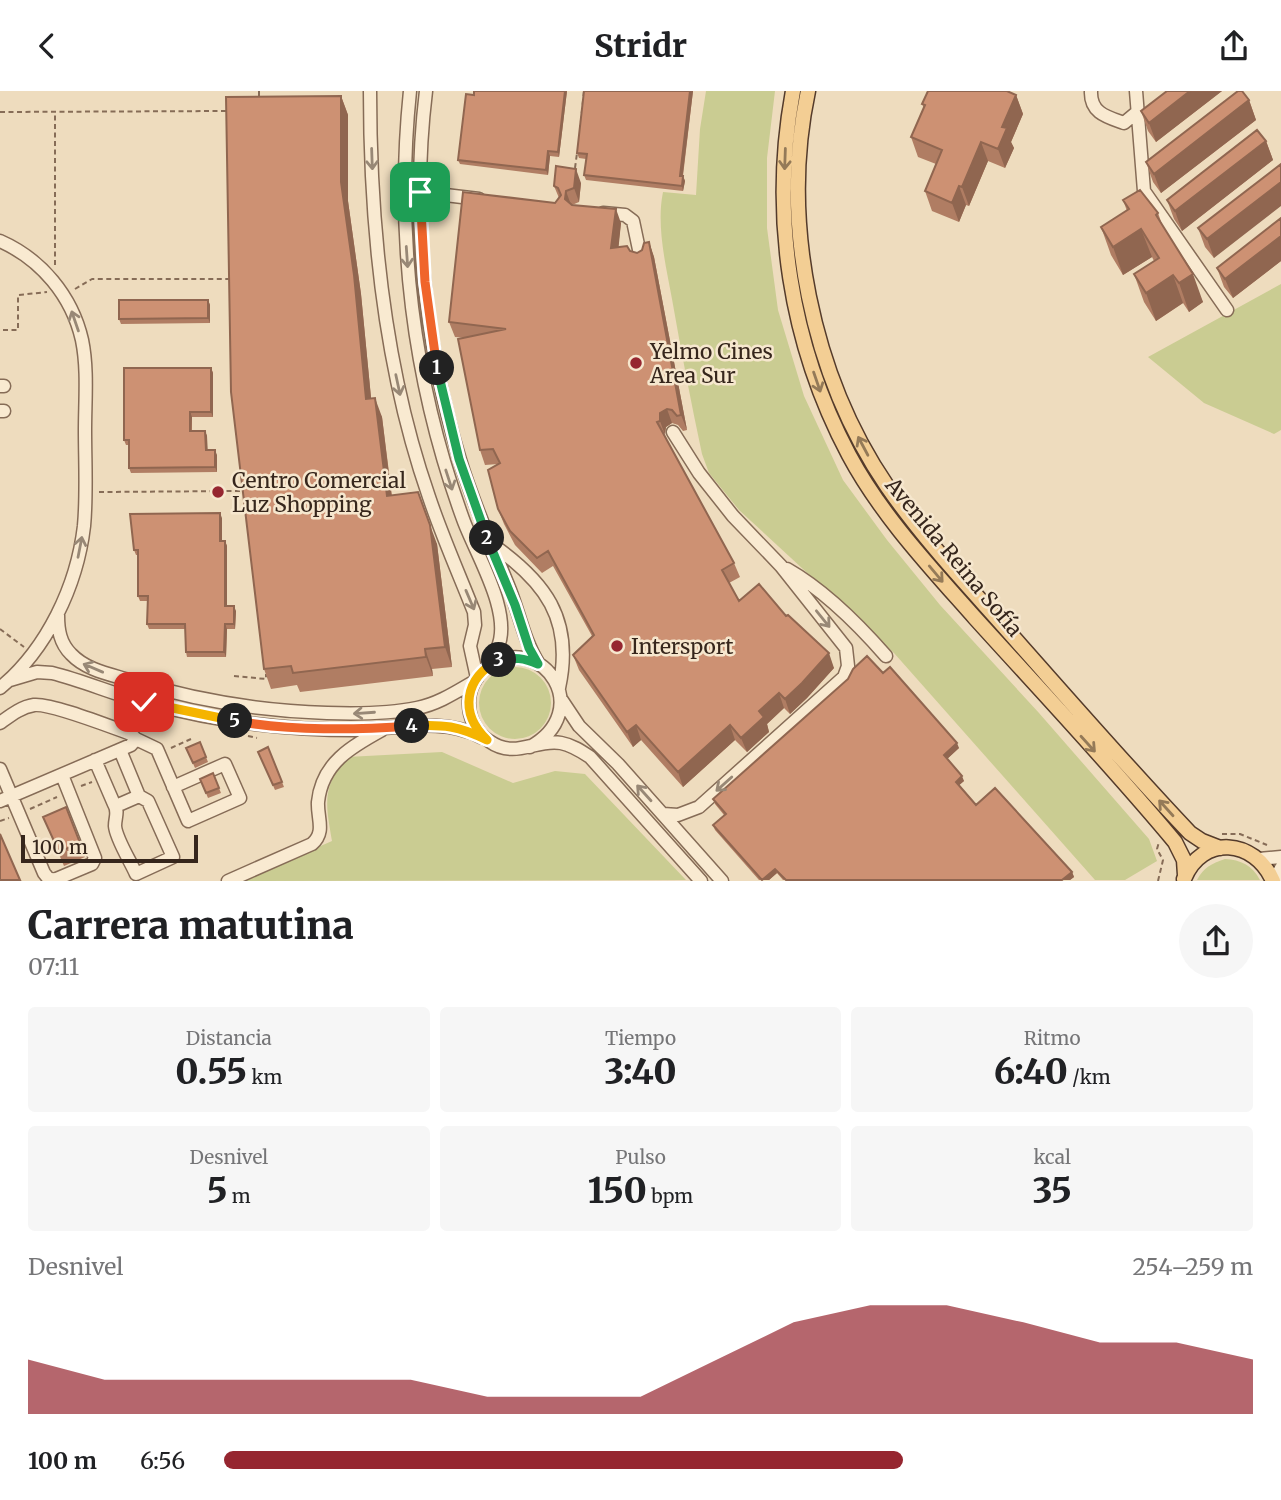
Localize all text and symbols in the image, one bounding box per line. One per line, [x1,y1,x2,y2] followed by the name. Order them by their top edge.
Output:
[594,26,687,66] text: Stridr
[28,27,66,65] icon: back
[1215,27,1253,65] icon: share
[365,147,379,170] one-way arrow
[778,147,791,170] one-way arrow
[390,162,450,222] pin
[401,173,439,211] icon: arrive
[401,245,414,268] one-way arrow
[68,311,80,333] one-way arrow
[649,338,773,389] place label: Yelmo Cines Area Sur
[420,351,454,385] pin: 1
[432,355,441,379] text: 1
[628,355,644,371] marker: Yelmo Cines Area Sur
[812,371,825,392] one-way arrow
[392,373,406,396] one-way arrow
[856,436,869,457] one-way arrow
[232,467,406,518] place label: Centro Comercial Luz Shopping
[444,468,456,490] one-way arrow
[879,471,1028,642] street label: Avenida Reina Sofía
[210,484,226,500] marker: Centro Comercial Luz Shopping
[470,521,504,555] pin: 2
[481,525,492,549] text: 2
[74,536,87,559] one-way arrow
[928,565,944,583] one-way arrow
[464,589,477,611] one-way arrow
[816,609,831,627] one-way arrow
[631,633,733,660] place label: Intersport
[609,638,625,654] marker: Intersport
[482,643,516,677] pin: 3
[493,647,504,671] text: 3
[83,661,104,674] one-way arrow
[114,672,174,732] pin
[125,683,163,721] icon: check
[218,703,252,739] pin: 5
[353,707,376,720] one-way arrow
[229,708,240,732] text: 5
[394,709,430,743] pin: 4
[405,713,418,737] text: 4
[1080,735,1096,753] one-way arrow
[716,776,734,792] one-way arrow
[636,785,653,802] one-way arrow
[1158,799,1174,817] one-way arrow
[21,831,198,863] scale bar
[32,835,88,859] text: 100 m
[28,902,354,949] text: Carrera matutina
[1179,904,1253,978] button: share
[28,952,79,981] text: 07:11
[186,1026,272,1050] text: Distancia
[605,1026,676,1050] text: Tiempo
[1024,1026,1080,1050] text: Ritmo
[175,1050,247,1094] text: 0.55
[604,1050,677,1094] text: 3:40
[994,1050,1068,1094] text: 6:40
[247,1065,282,1089] text: km
[1068,1065,1111,1089] text: /km
[189,1145,268,1169] text: Desnivel
[615,1145,666,1169] text: Pulso
[1033,1145,1071,1169] text: kcal
[207,1169,227,1213] text: 5
[588,1169,647,1213] text: 150
[1033,1169,1072,1213] text: 35
[227,1184,251,1208] text: m
[647,1184,693,1208] text: bpm
[28,1252,123,1281] text: Desnivel
[1132,1252,1253,1281] text: 254–259 m
[28,1446,97,1475] text: 100 m
[140,1446,185,1475] text: 6:56

